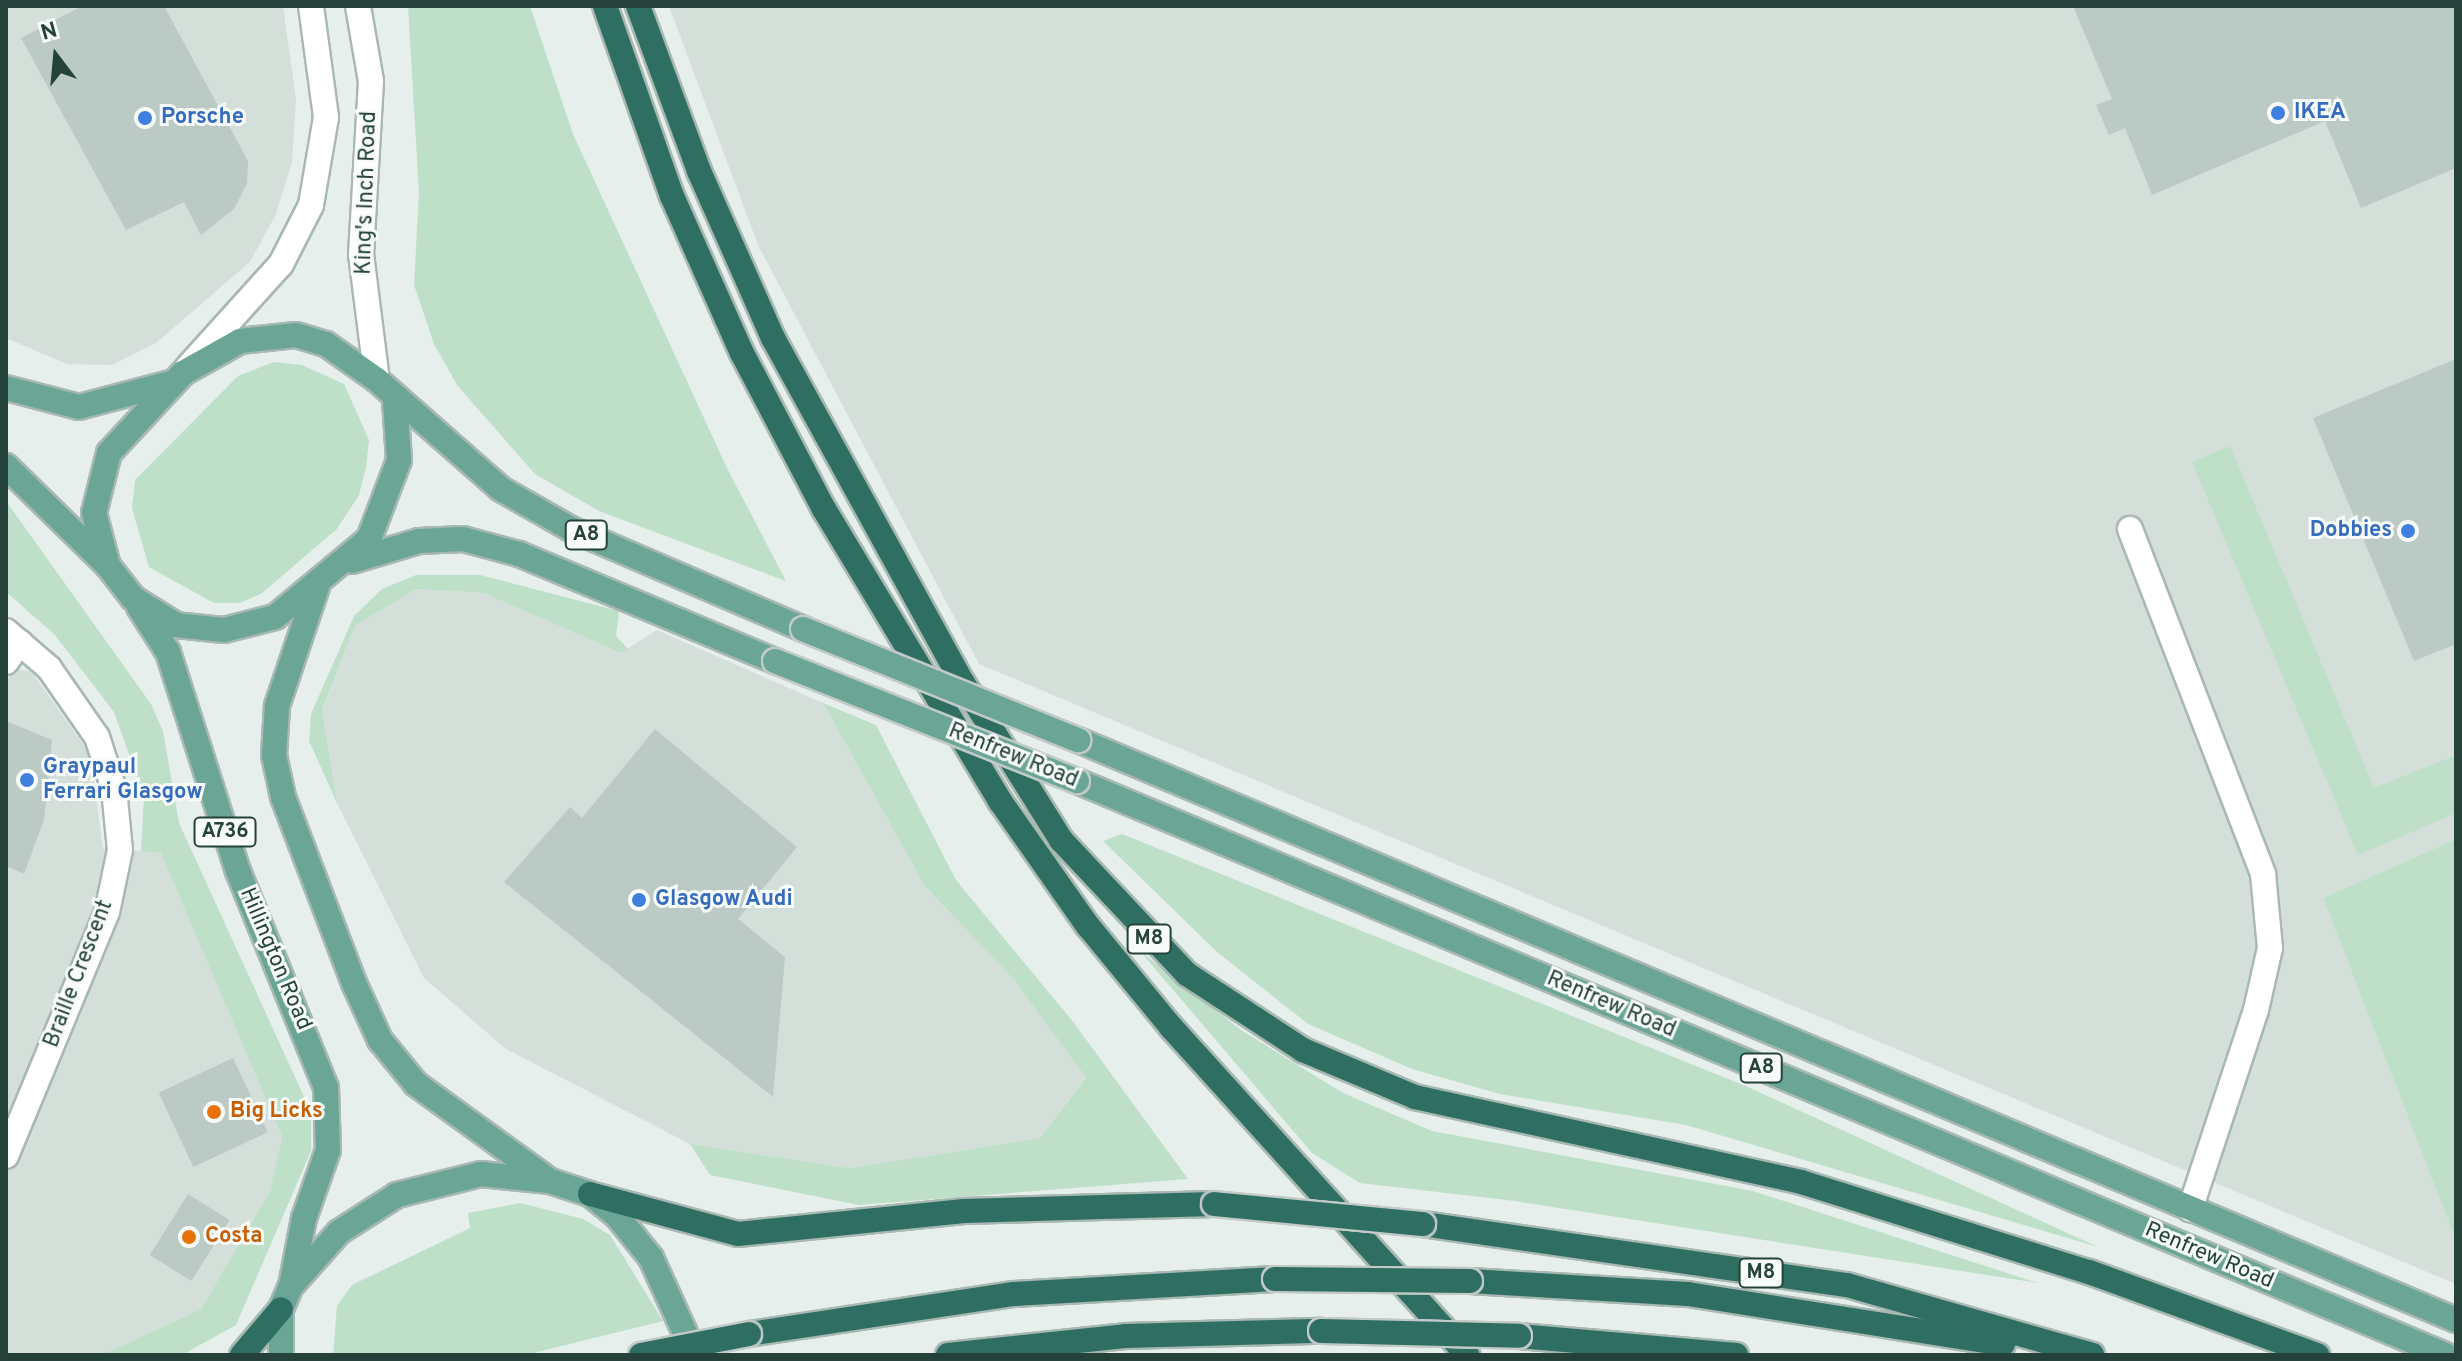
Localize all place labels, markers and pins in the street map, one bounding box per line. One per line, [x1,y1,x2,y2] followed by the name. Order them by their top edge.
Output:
[2294,100,2346,126] place label: IKEA
[2269,104,2287,122] marker: IKEA
[161,105,244,131] place label: Porsche
[136,109,154,127] marker: Porsche
[2310,518,2392,544] place label: Dobbies
[2399,522,2417,540] marker: Dobbies
[43,754,203,806] place label: Graypaul Ferrari Glasgow
[18,771,36,789] marker: Graypaul Ferrari Glasgow
[655,887,794,913] place label: Glasgow Audi
[630,891,648,909] marker: Glasgow Audi
[230,1099,323,1125] place label: Big Licks
[205,1103,223,1121] marker: Big Licks
[205,1224,263,1250] place label: Costa
[180,1228,198,1246] marker: Costa

